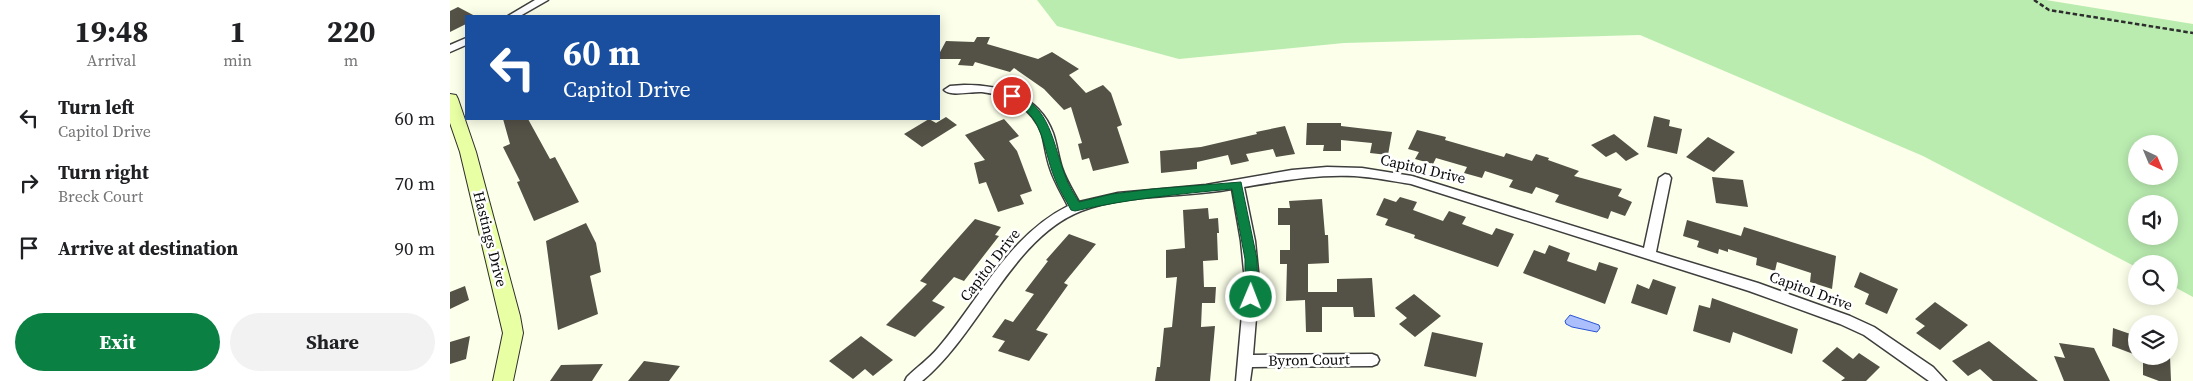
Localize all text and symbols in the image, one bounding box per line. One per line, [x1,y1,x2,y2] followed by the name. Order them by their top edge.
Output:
[75,11,149,52] text: 19:48
[229,11,246,52] text: 1
[327,11,375,52] text: 220
[563,29,640,77] text: 60 m
[480,35,545,100] icon: left
[87,49,136,71] text: Arrival
[223,49,252,71] text: min
[344,49,358,71] text: m
[563,74,691,104] text: Capitol Drive
[991,75,1033,117] pin
[998,82,1026,110] icon: arrive
[58,94,134,120] text: Turn left
[15,104,43,132] icon: left
[394,105,435,131] text: 60 m
[58,120,151,142] text: Capitol Drive
[2128,135,2178,185] north arrow
[2128,135,2178,365] map controls
[1378,148,1468,189] street label: Capitol Drive
[58,159,149,185] text: Turn right
[15,169,43,197] icon: right
[394,170,435,196] text: 70 m
[58,185,143,207] text: Breck Court
[468,189,513,289] street label: Hastings Drive
[2128,195,2178,245] button: sound
[955,224,1025,305] street label: Capitol Drive
[15,234,43,262] icon: arrive
[58,235,238,261] text: Arrive at destination
[394,235,435,261] text: 90 m
[2128,255,2178,305] button: search
[1767,266,1856,315] street label: Capitol Drive
[1224,270,1276,322] position arrow
[15,313,220,371] button: Exit
[230,313,435,371] button: Share
[2128,315,2178,365] button: layers
[1268,348,1350,371] street label: Byron Court

